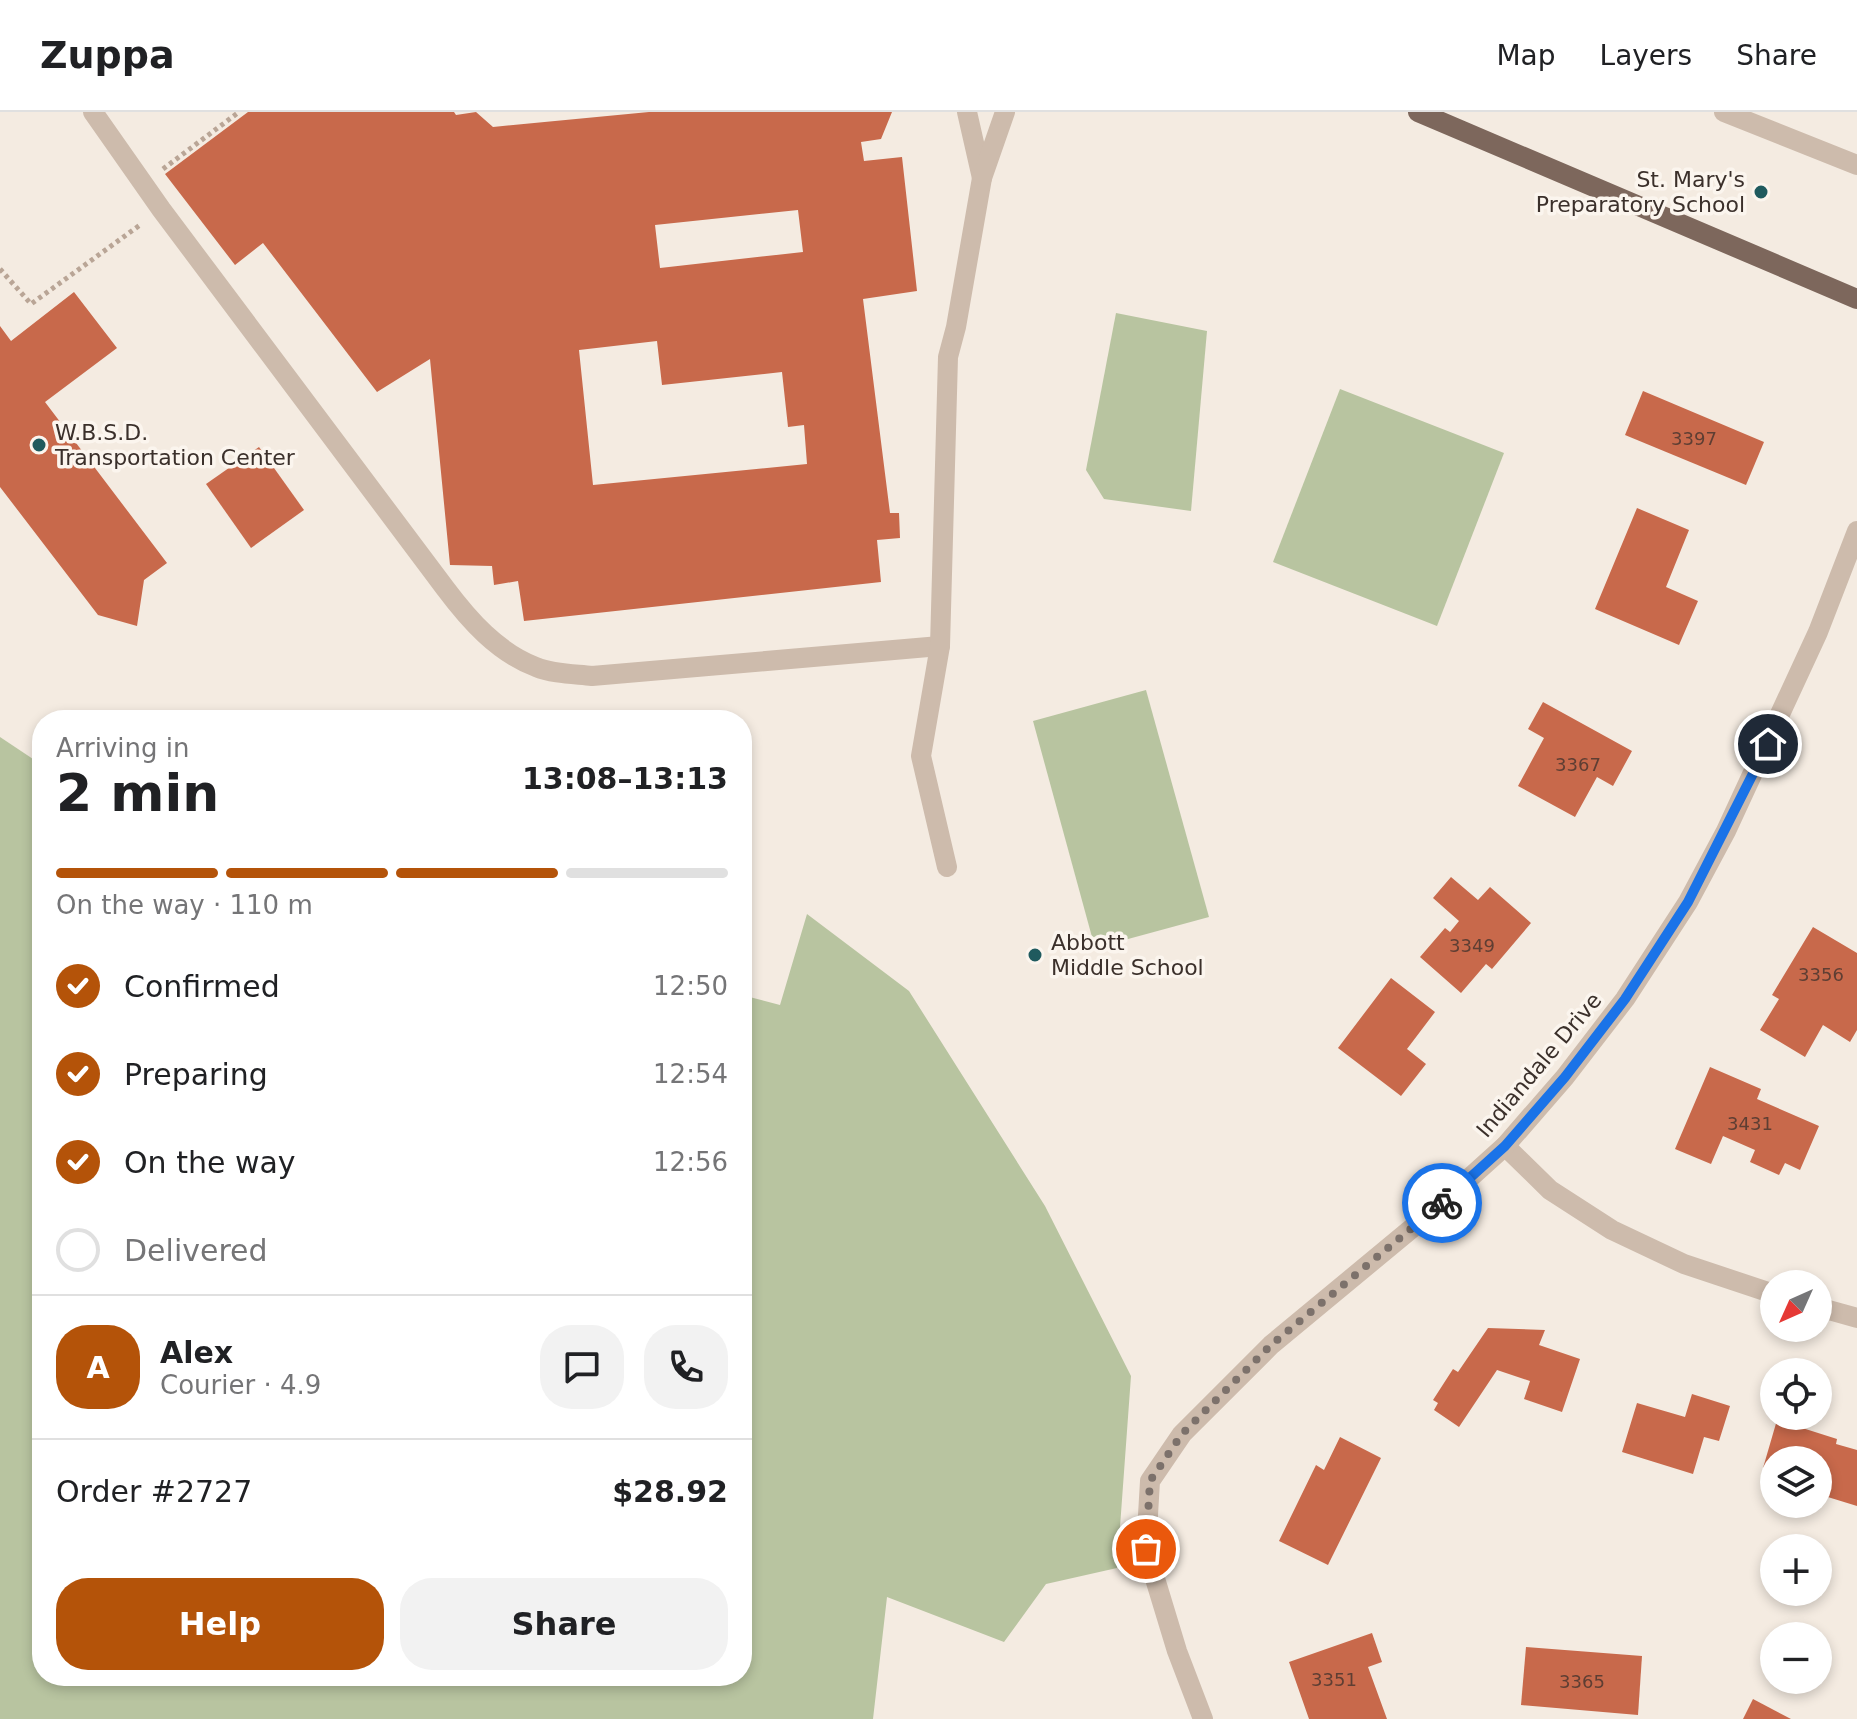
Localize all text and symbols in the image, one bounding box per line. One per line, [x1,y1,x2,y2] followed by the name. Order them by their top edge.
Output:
[40,33,175,77] text: Zuppa
[1496,39,1556,72] text: Map
[1600,39,1692,72] text: Layers
[1736,39,1817,72] text: Share
[1536,167,1745,217] place label: St. Mary's Preparatory School
[1752,183,1770,201] marker: St. Mary's Preparatory School
[54,420,296,470] place label: W.B.S.D. Transportation Center
[1671,428,1717,449] house number: 3397
[30,436,48,454] marker: W.B.S.D. Transportation Center
[1734,710,1802,778] pin
[1746,722,1790,766] icon: home
[56,733,190,763] text: Arriving in
[1555,754,1601,775] house number: 3367
[522,761,728,796] text: 13:08–13:13
[56,763,219,823] text: 2 min
[56,890,313,920] text: On the way · 110 m
[1051,930,1204,980] place label: Abbott Middle School
[1449,935,1495,956] house number: 3349
[1026,946,1044,964] marker: Abbott Middle School
[56,964,100,1008] icon: check
[1798,964,1844,985] house number: 3356
[124,969,280,1004] text: Confirmed
[653,971,728,1001] text: 12:50
[1471,988,1607,1142] street label: Indiandale Drive
[56,1052,100,1096] icon: check
[124,1057,268,1092] text: Preparing
[653,1059,728,1089] text: 12:54
[1727,1113,1773,1134] house number: 3431
[56,1140,100,1184] icon: check
[124,1145,296,1180] text: On the way
[653,1147,728,1177] text: 12:56
[1402,1163,1482,1243] courier
[1420,1181,1464,1225] icon: bike
[124,1233,268,1268] text: Delivered
[1760,1270,1832,1342] north arrow
[1760,1270,1832,1694] map controls
[540,1325,624,1409] button: chat
[644,1325,728,1409] button: phone
[160,1335,233,1370] text: Alex
[86,1350,110,1385] text: A
[1760,1358,1832,1430] button: locate
[160,1370,321,1400] text: Courier · 4.9
[1760,1446,1832,1518] button: layers
[56,1474,252,1509] text: Order #2727
[612,1474,728,1509] text: $28.92
[1112,1515,1180,1583] pin
[1124,1527,1168,1571] icon: bag
[1760,1534,1832,1606] button: +
[56,1578,384,1670] button: Help
[400,1578,728,1670] button: Share
[1760,1622,1832,1694] button: −
[1311,1669,1357,1690] house number: 3351
[1559,1671,1605,1692] house number: 3365

